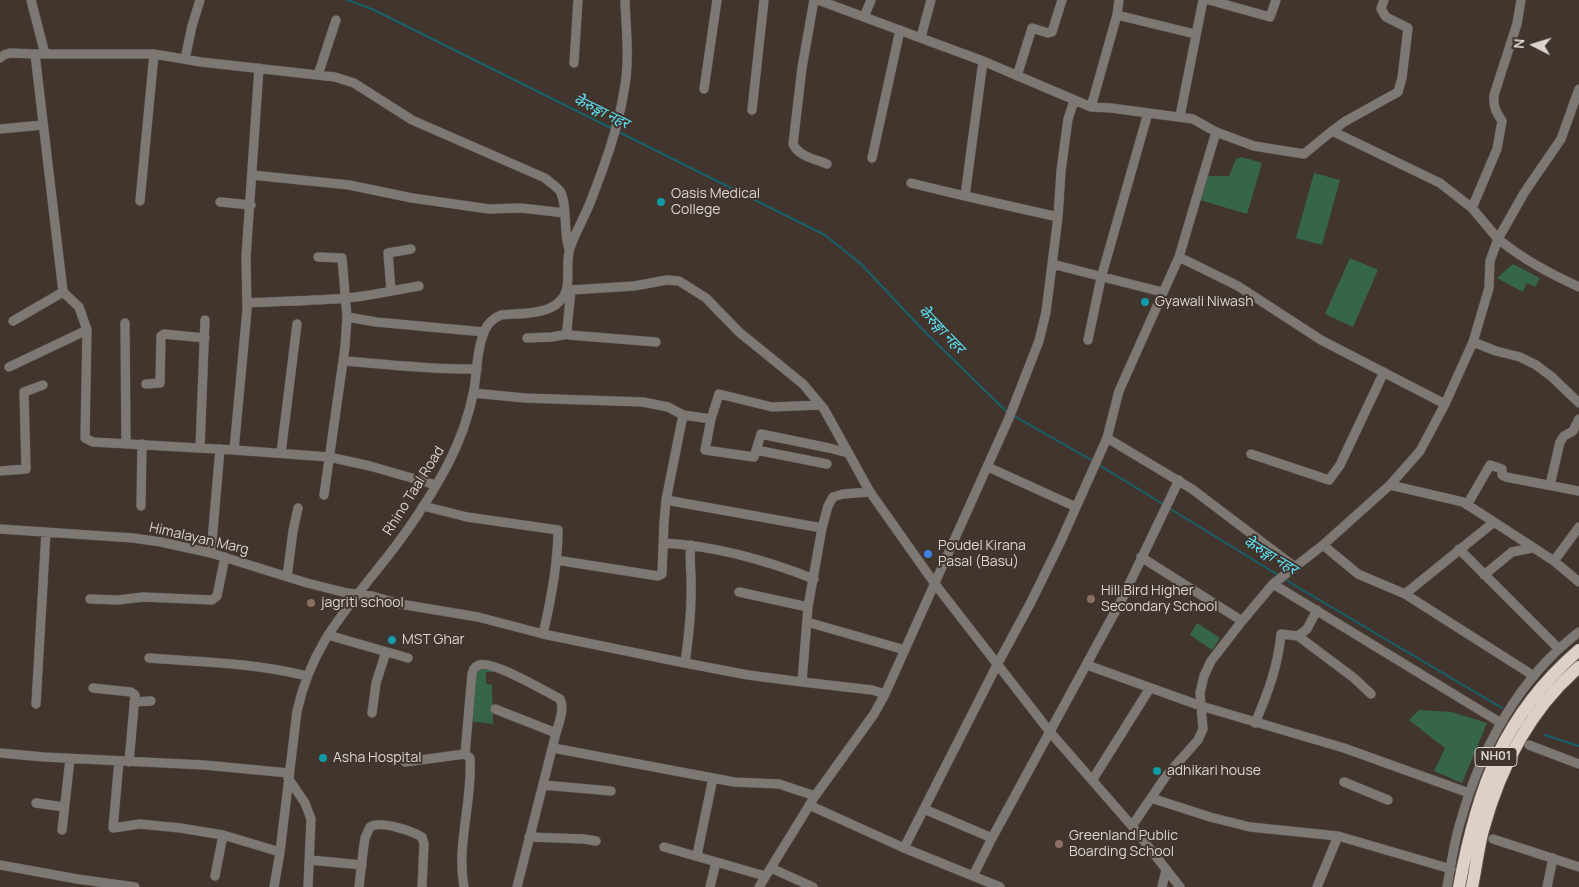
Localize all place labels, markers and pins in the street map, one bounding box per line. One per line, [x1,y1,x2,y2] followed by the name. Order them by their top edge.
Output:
[671,186,760,218] place label: Oasis Medical College
[655,196,667,208] marker: Oasis Medical College
[1155,294,1254,310] place label: Gyawali Niwash
[1139,296,1151,308] marker: Gyawali Niwash
[938,538,1026,570] place label: Poudel Kirana Pasal (Basu)
[922,548,934,560] marker: Poudel Kirana Pasal (Basu)
[1101,583,1218,616] place label: Hill Bird Higher Secondary School
[1085,593,1097,605] marker: Hill Bird Higher Secondary School
[321,595,404,611] place label: jagriti school
[305,597,317,609] marker: jagriti school
[402,632,465,648] place label: MST Ghar
[386,634,398,646] marker: MST Ghar
[333,750,421,766] place label: Asha Hospital
[317,752,329,764] marker: Asha Hospital
[1167,763,1261,779] place label: adhikari house
[1151,765,1163,777] marker: adhikari house
[1069,828,1178,860] place label: Greenland Public Boarding School
[1053,838,1065,850] marker: Greenland Public Boarding School

